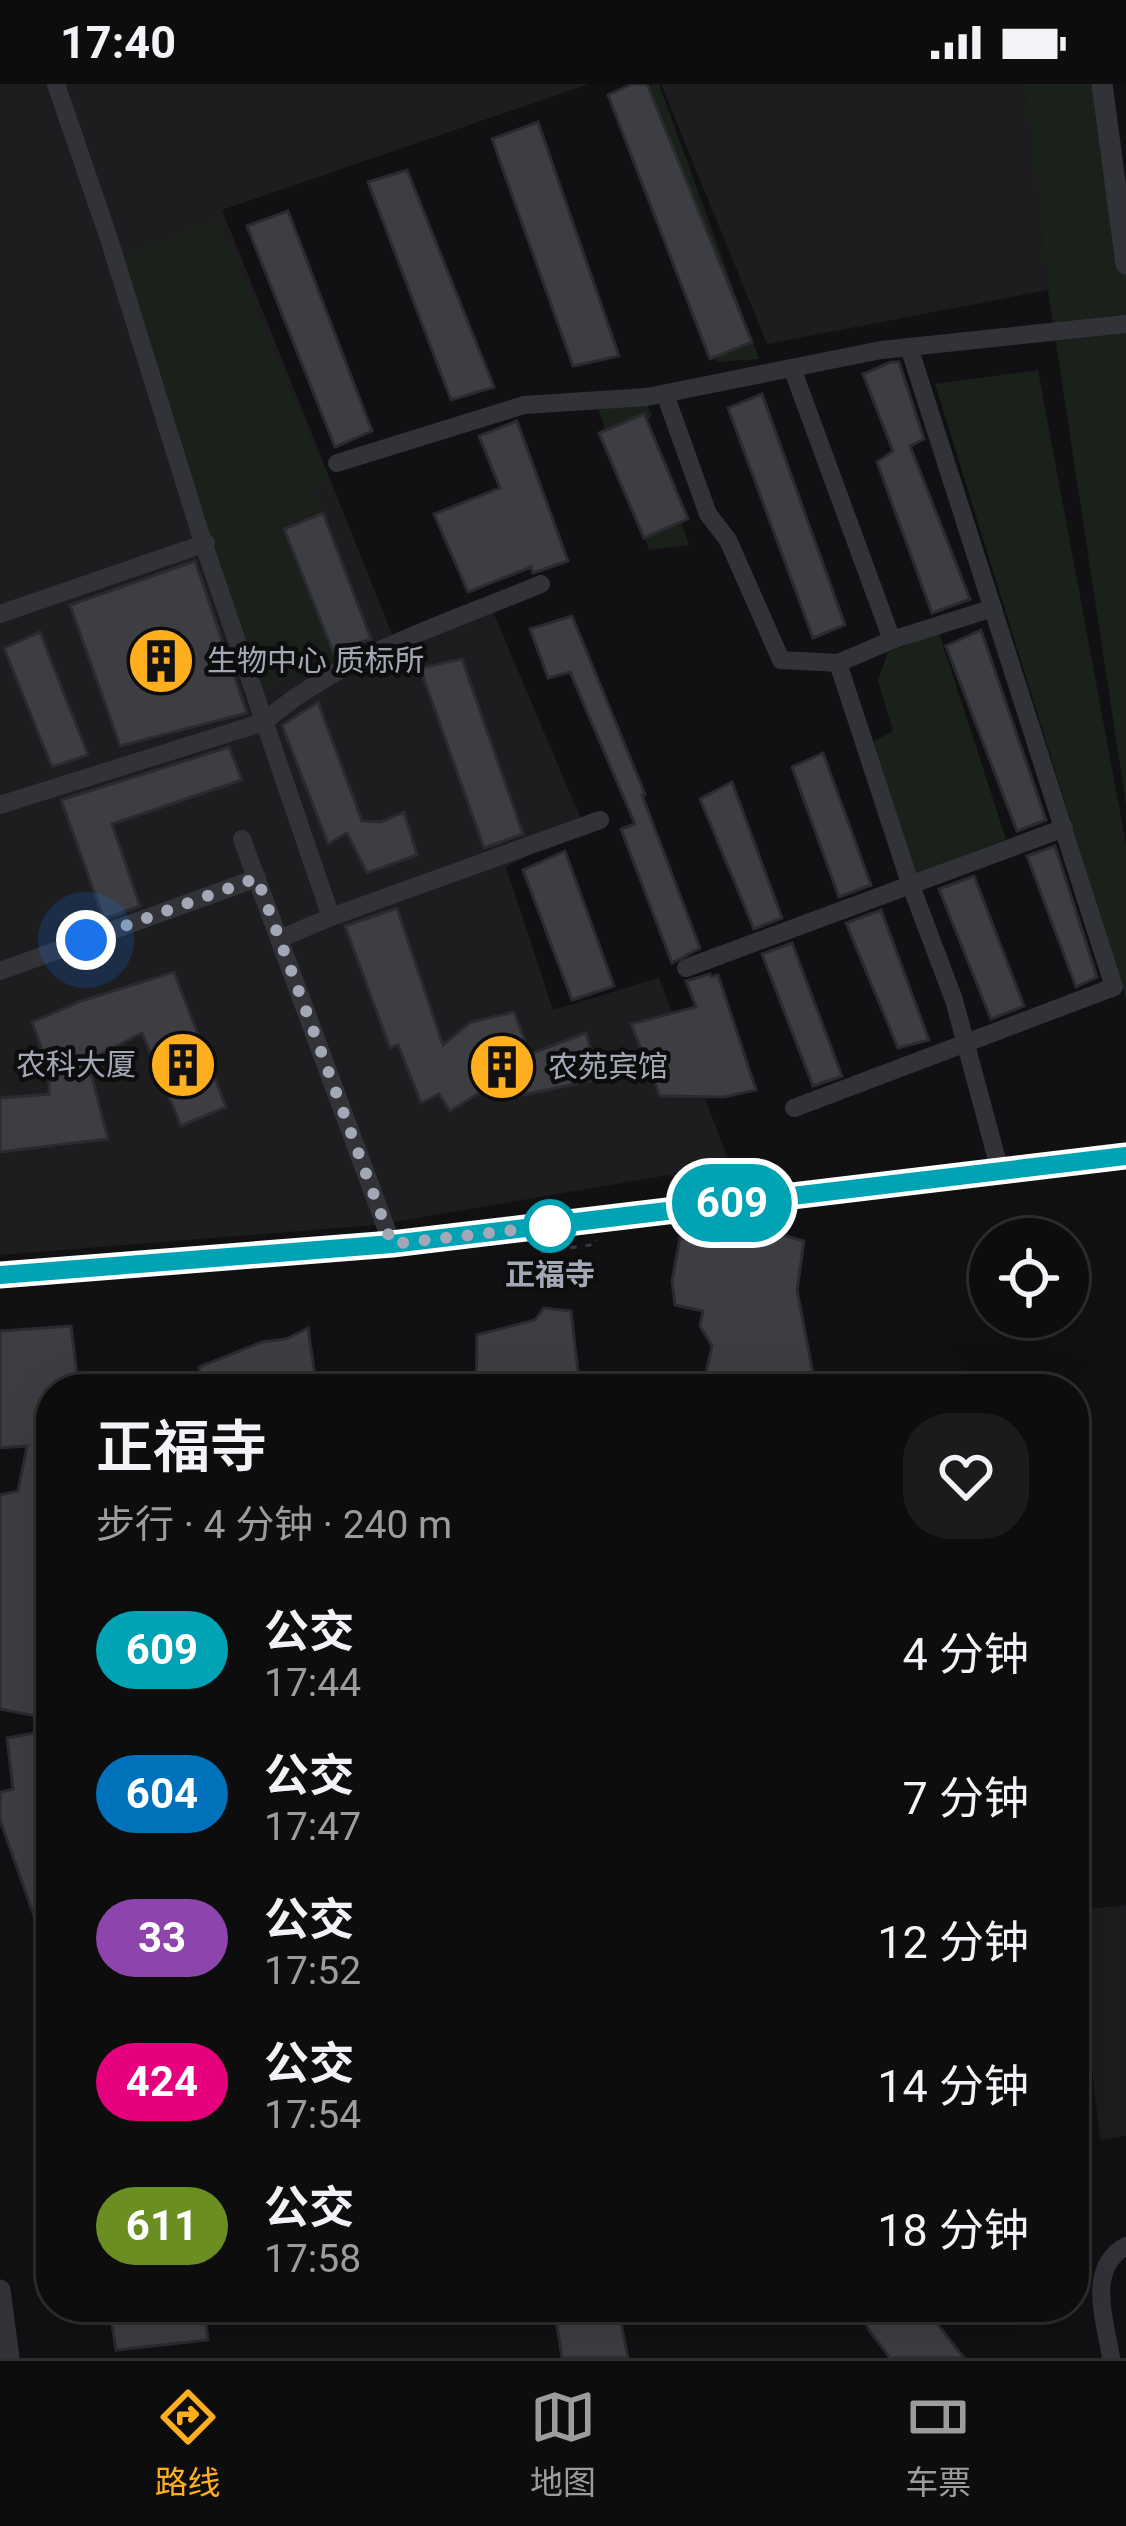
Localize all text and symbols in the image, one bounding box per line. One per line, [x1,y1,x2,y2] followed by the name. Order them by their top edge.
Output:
[60,16,176,69] text: 17:40
[126,626,196,696] building icon: 生物中心 质标所
[207,643,424,678] place label: 生物中心 质标所
[56,910,116,970] your location
[148,1030,218,1100] building icon: 农科大厦
[467,1032,537,1102] building icon: 农苑宾馆
[16,1047,136,1082] place label: 农科大厦
[548,1049,668,1084] place label: 农苑宾馆
[663,1164,801,1242] line badge: 609
[696,1178,768,1227] text: 609
[525,1201,575,1251] marker: 正福寺
[969,1218,1089,1338] map controls
[969,1218,1089,1338] button: locate
[505,1257,595,1292] place label: 正福寺
[903,1413,1029,1539] button: heart
[96,1414,267,1481] text: 正福寺
[96,1502,452,1548] text: 步行 · 4 分钟 · 240 m
[264,1605,354,1658] text: 公交
[126,1625,198,1674] text: 609
[903,1628,1029,1681] text: 4 分钟
[264,1660,361,1706] text: 17:44
[264,1749,354,1802] text: 公交
[126,1769,198,1818] text: 604
[903,1772,1029,1825] text: 7 分钟
[264,1804,361,1850] text: 17:47
[264,1893,354,1946] text: 公交
[138,1913,186,1962] text: 33
[877,1916,1029,1969] text: 12 分钟
[264,1948,361,1994] text: 17:52
[264,2037,354,2090] text: 公交
[126,2057,198,2106] text: 424
[877,2060,1029,2113] text: 14 分钟
[264,2092,361,2138] text: 17:54
[264,2181,354,2234] text: 公交
[126,2201,198,2250] text: 611
[877,2204,1029,2257] text: 18 分钟
[264,2236,361,2282] text: 17:58
[155,2384,221,2504] tab: 路线
[530,2384,596,2504] tab: 地图
[905,2384,971,2504] tab: 车票

